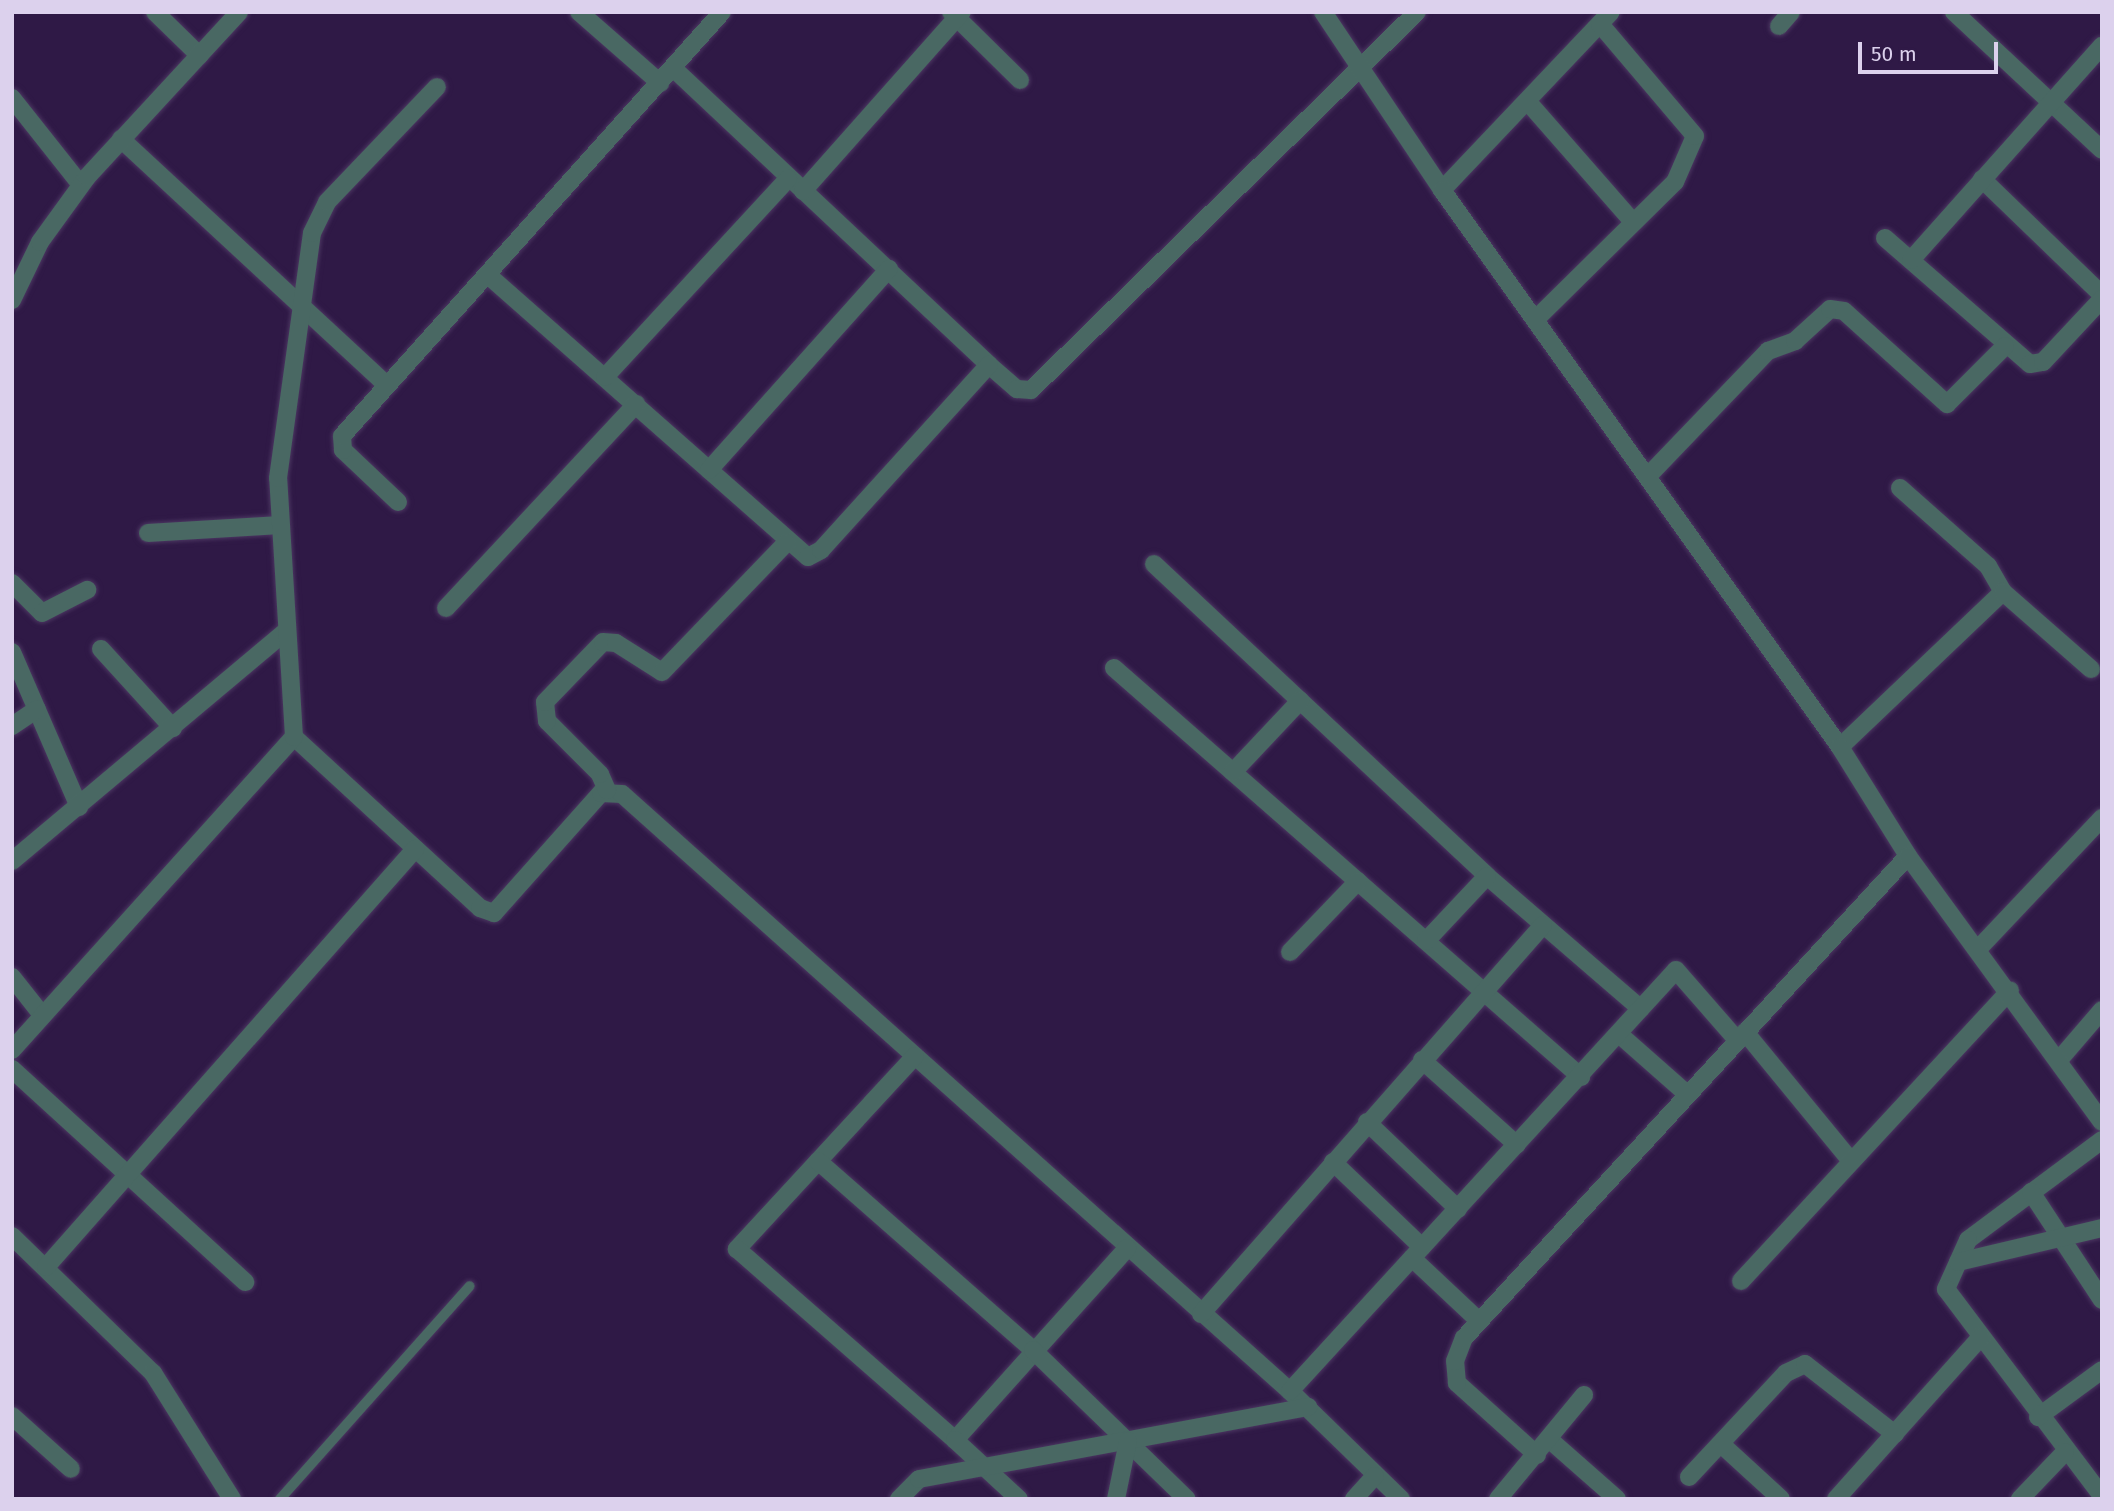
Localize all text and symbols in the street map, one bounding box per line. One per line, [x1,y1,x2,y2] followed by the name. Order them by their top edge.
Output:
[1862,28,2002,72] scale bar
[1871,41,1917,67] text: 50 m

